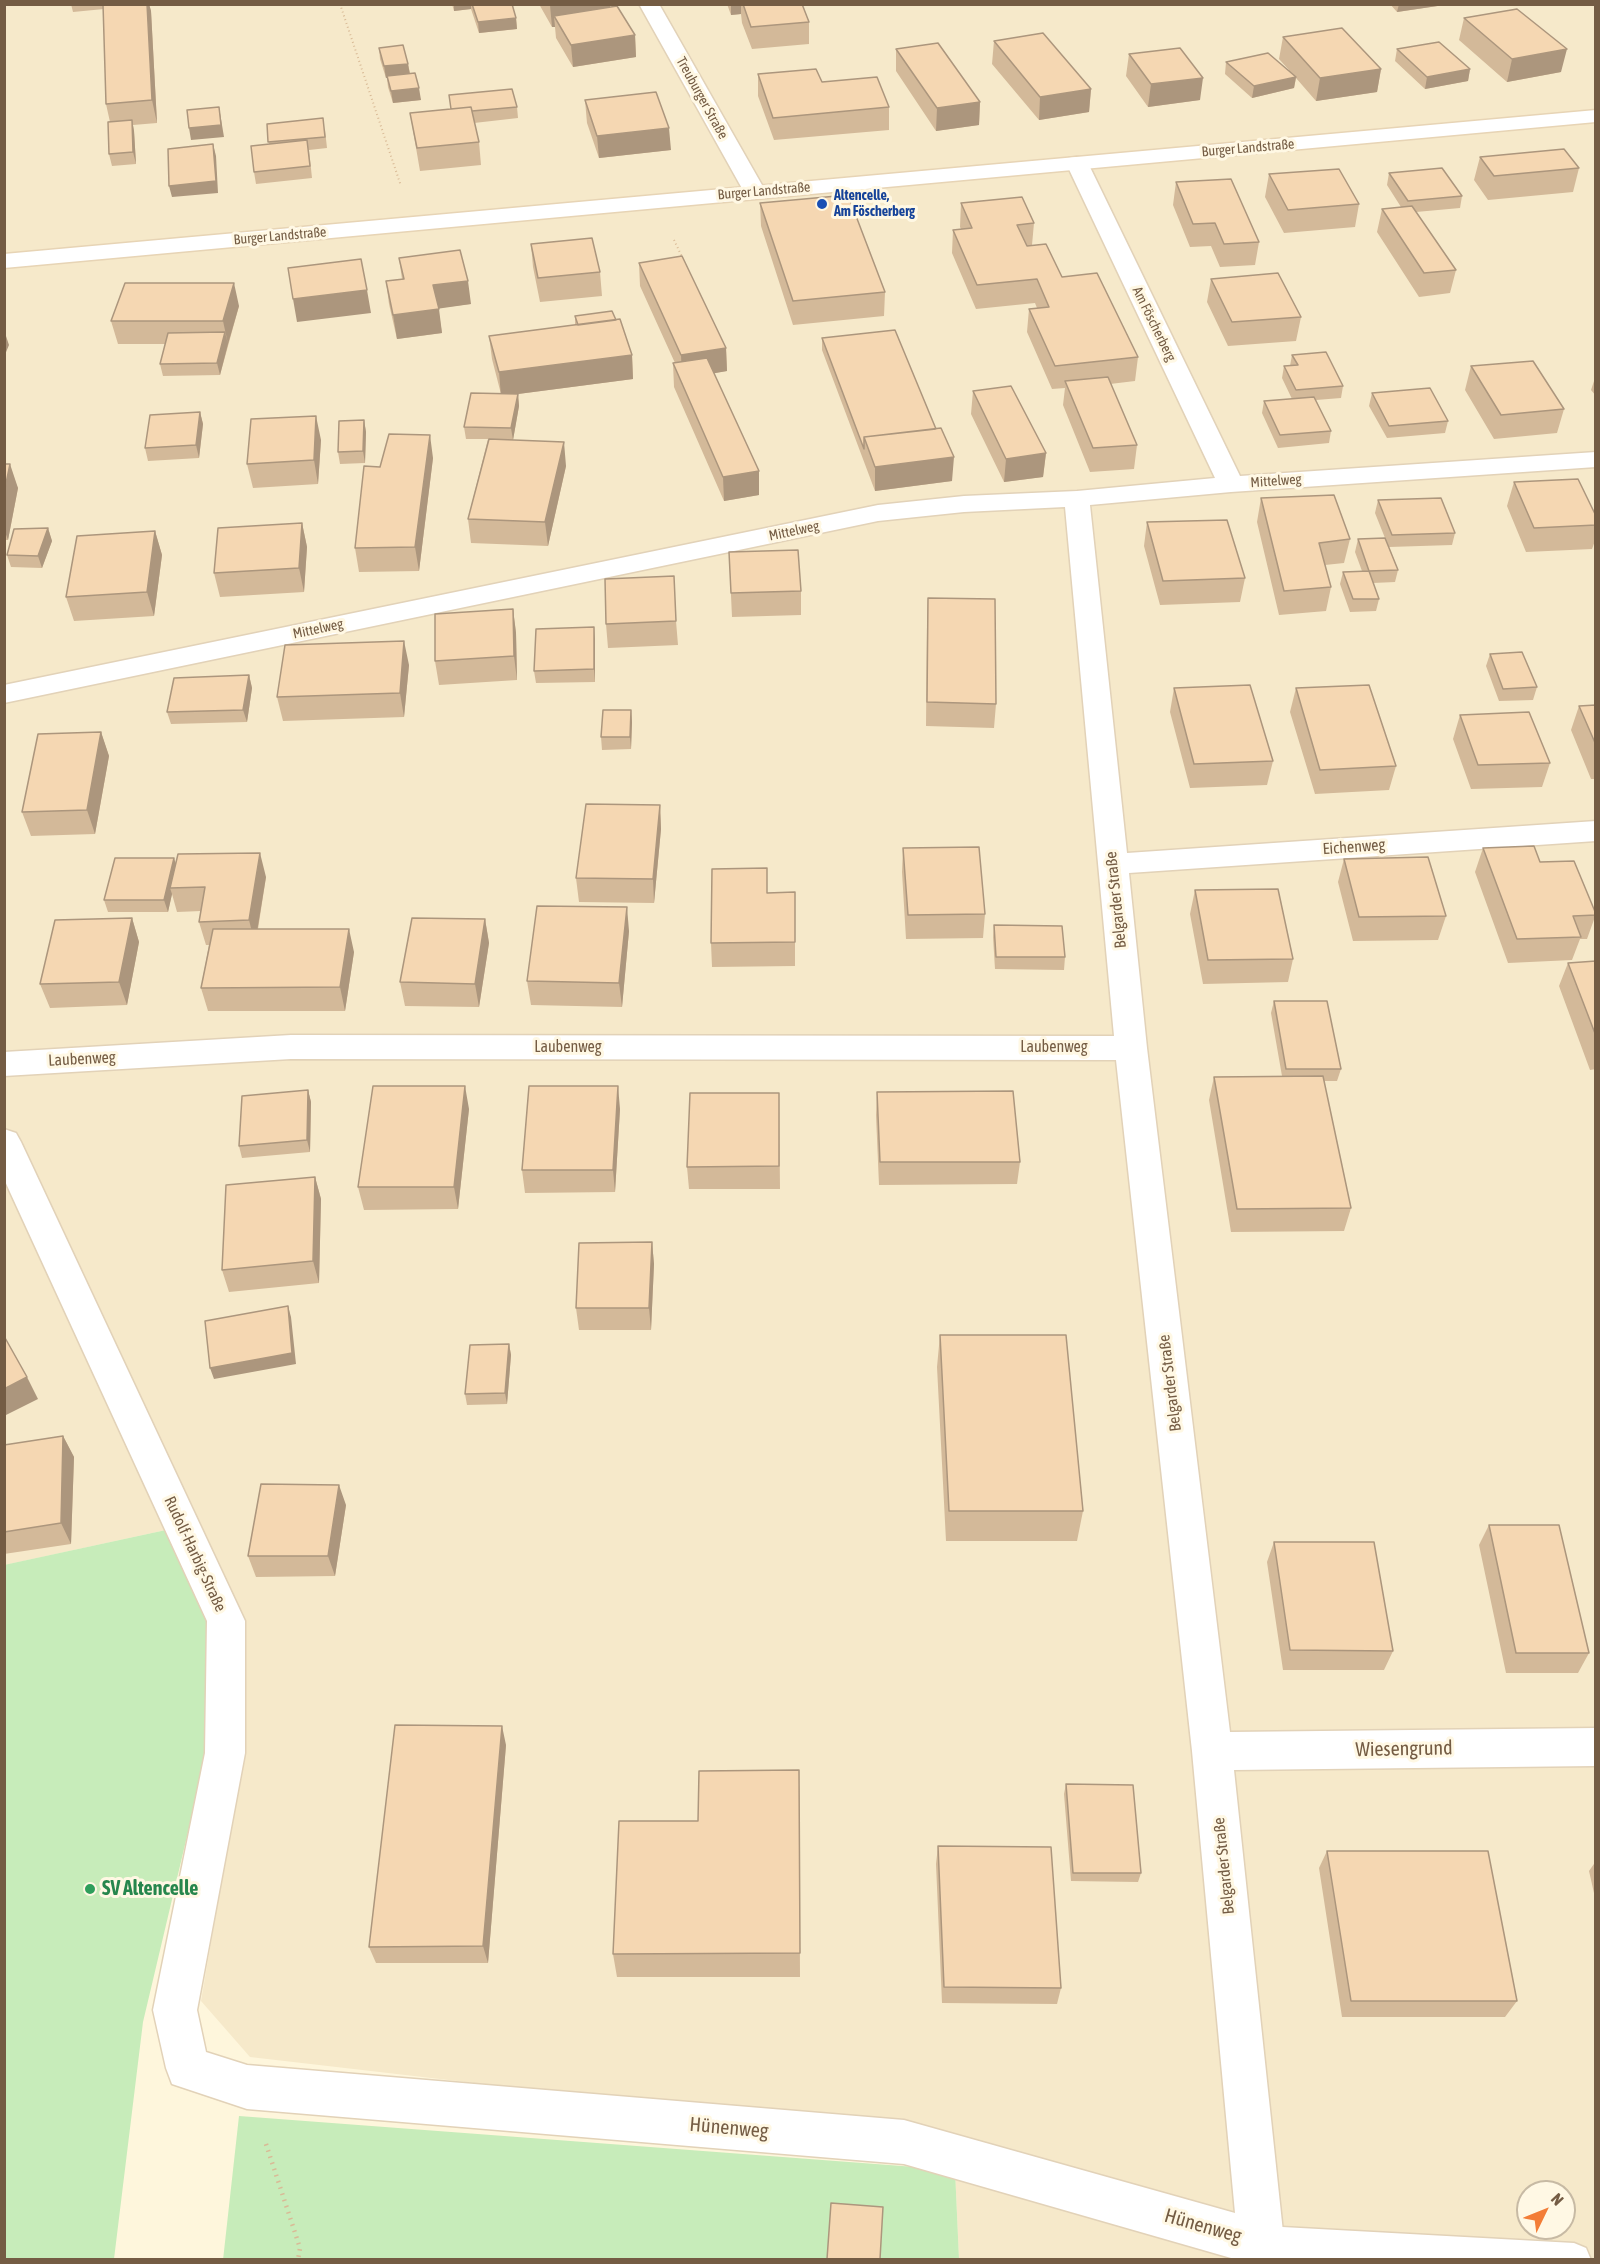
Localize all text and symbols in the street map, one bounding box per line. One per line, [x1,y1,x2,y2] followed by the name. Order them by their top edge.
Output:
[673,54,731,142] street label: Treuburger Straße
[1201,136,1295,160] street label: Burger Landstraße
[717,179,811,203] street label: Burger Landstraße
[834,188,915,220] place label: Altencelle, Am Föscherberg
[815,197,829,211] marker: Altencelle, Am Föscherberg
[233,224,327,248] street label: Burger Landstraße
[1129,284,1179,364] street label: Am Föscherberg
[1250,471,1302,491] street label: Mittelweg
[767,517,821,545] street label: Mittelweg
[291,615,345,643] street label: Mittelweg
[1322,835,1386,859] street label: Eichenweg
[1101,851,1131,949] street label: Belgarder Straße
[534,1037,602,1057] street label: Laubenweg
[1020,1037,1088,1057] street label: Laubenweg
[48,1048,116,1070] street label: Laubenweg
[1155,1334,1185,1432] street label: Belgarder Straße
[160,1493,230,1615] street label: Rudolf-Harbig-Straße
[1355,1736,1453,1762] street label: Wiesengrund
[1209,1817,1239,1915] street label: Belgarder Straße
[102,1877,198,1901] place label: SV Altencelle
[83,1882,97,1896] marker: SV Altencelle
[689,2113,769,2143] street label: Hünenweg
[1516,2180,1576,2240] north arrow
[1548,2189,1568,2209] text: N
[1162,2204,1244,2248] street label: Hünenweg

